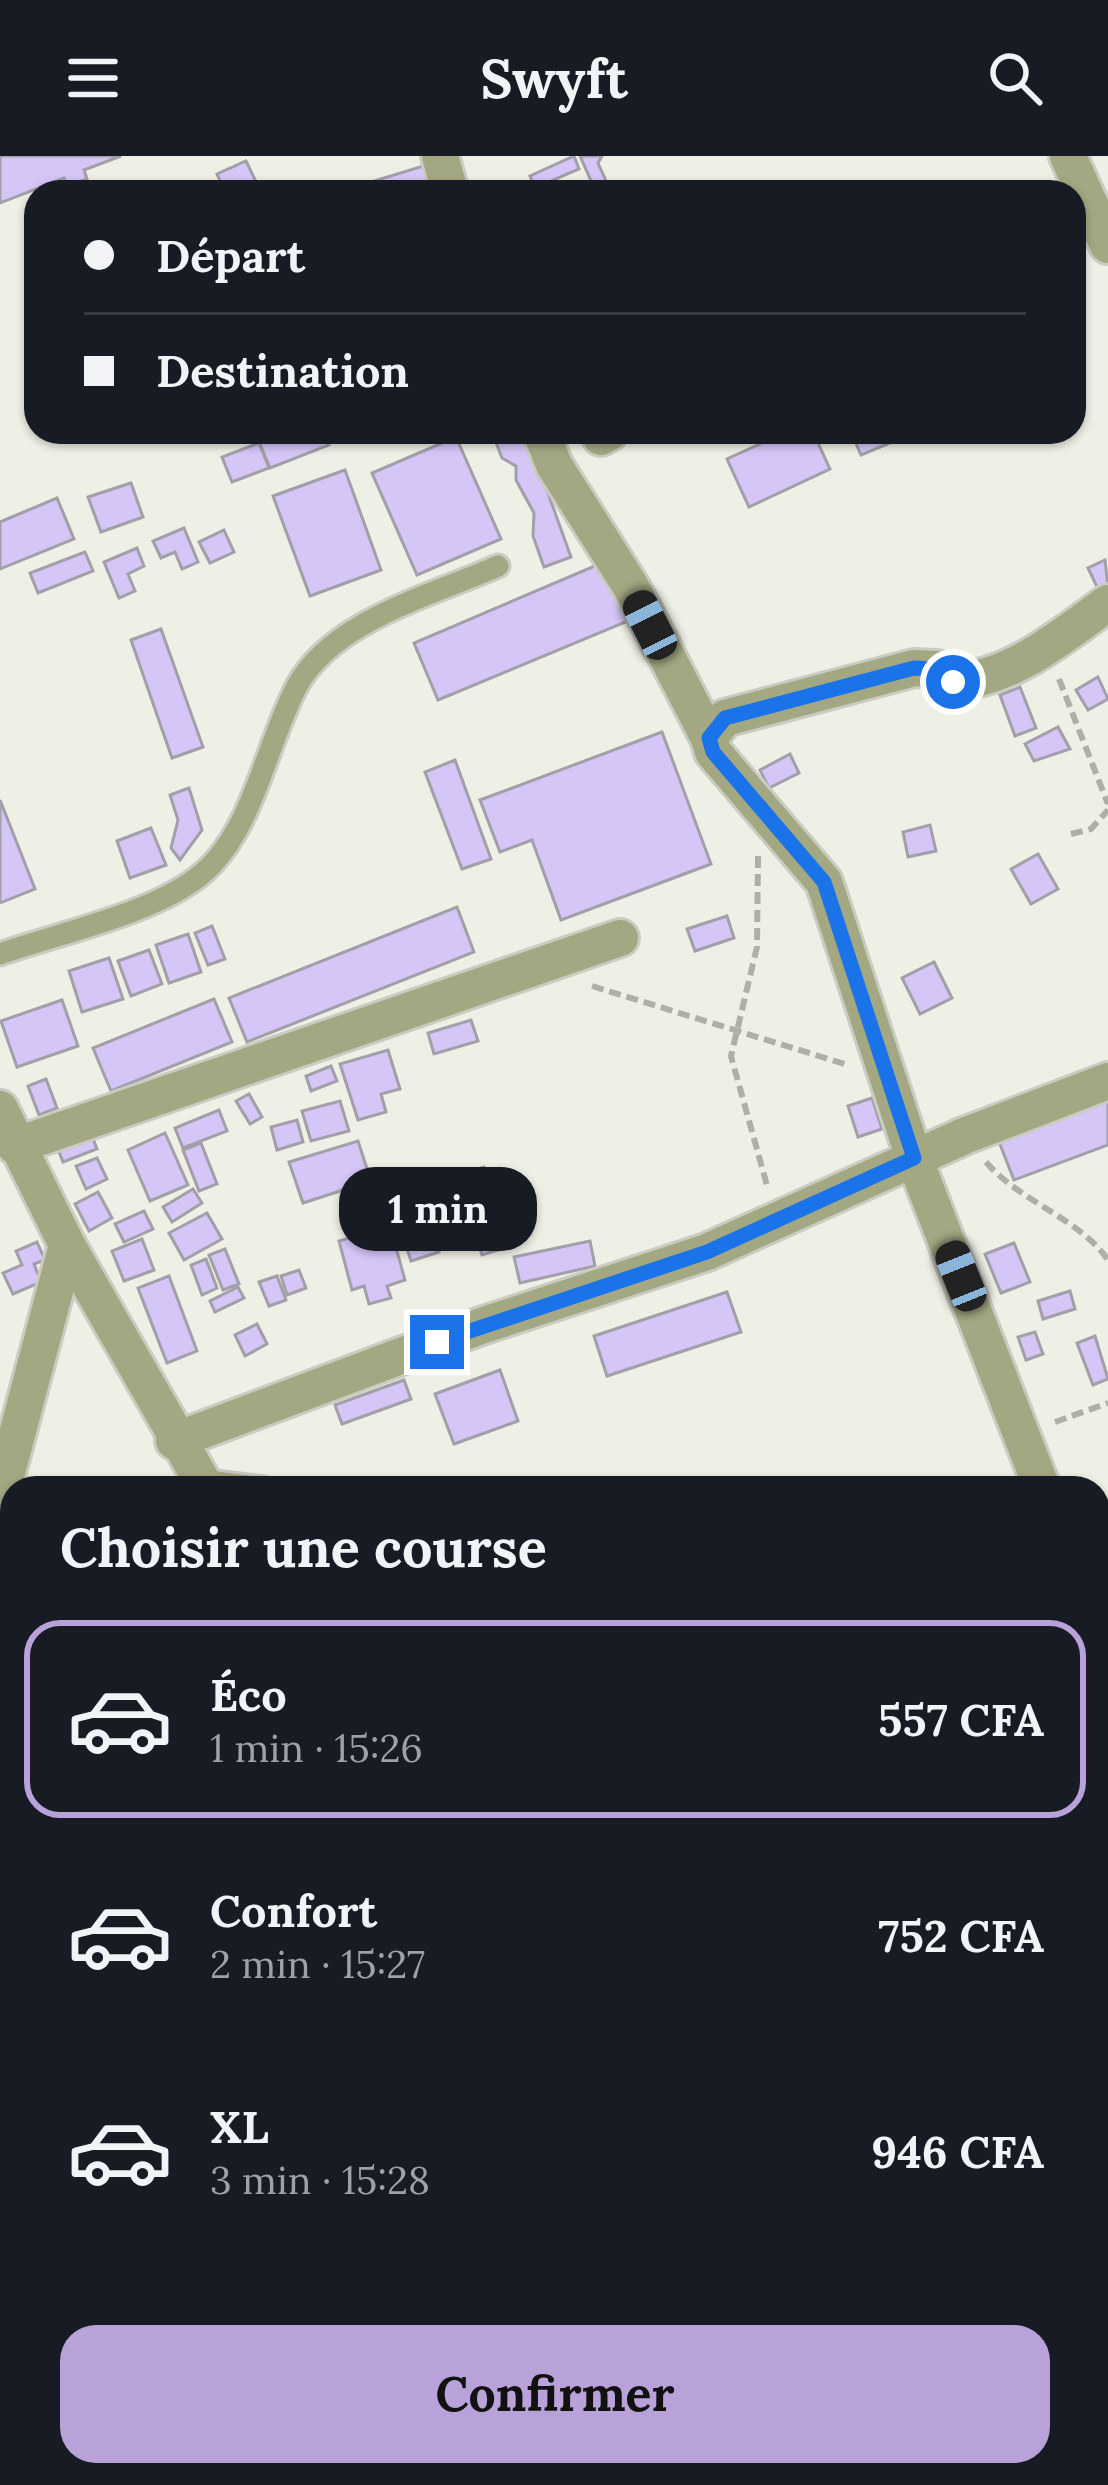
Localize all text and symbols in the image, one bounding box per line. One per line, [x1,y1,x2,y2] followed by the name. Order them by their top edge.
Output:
[480,44,628,113] text: Swyft
[60,45,126,111] icon: menu
[982,45,1048,111] icon: search
[156,227,305,284] text: Départ
[156,342,409,399] text: Destination
[618,585,682,665] car
[926,655,980,709] route start
[338,1168,536,1252] callout: 1 min
[388,1184,488,1234] text: 1 min
[931,1236,991,1316] car
[410,1315,464,1369] route end
[60,1513,547,1582] text: Choisir une course
[66,1665,174,1773] icon: car
[210,1666,287,1723] text: Éco
[878,1691,1044,1748] text: 557 CFA
[210,1723,423,1773] text: 1 min · 15:26
[66,1881,174,1989] icon: car
[210,1882,377,1939] text: Confort
[878,1907,1044,1964] text: 752 CFA
[210,1939,425,1989] text: 2 min · 15:27
[66,2097,174,2205] icon: car
[210,2098,269,2155] text: XL
[871,2123,1044,2180] text: 946 CFA
[210,2155,430,2205] text: 3 min · 15:28
[60,2325,1050,2463] button: Confirmer

